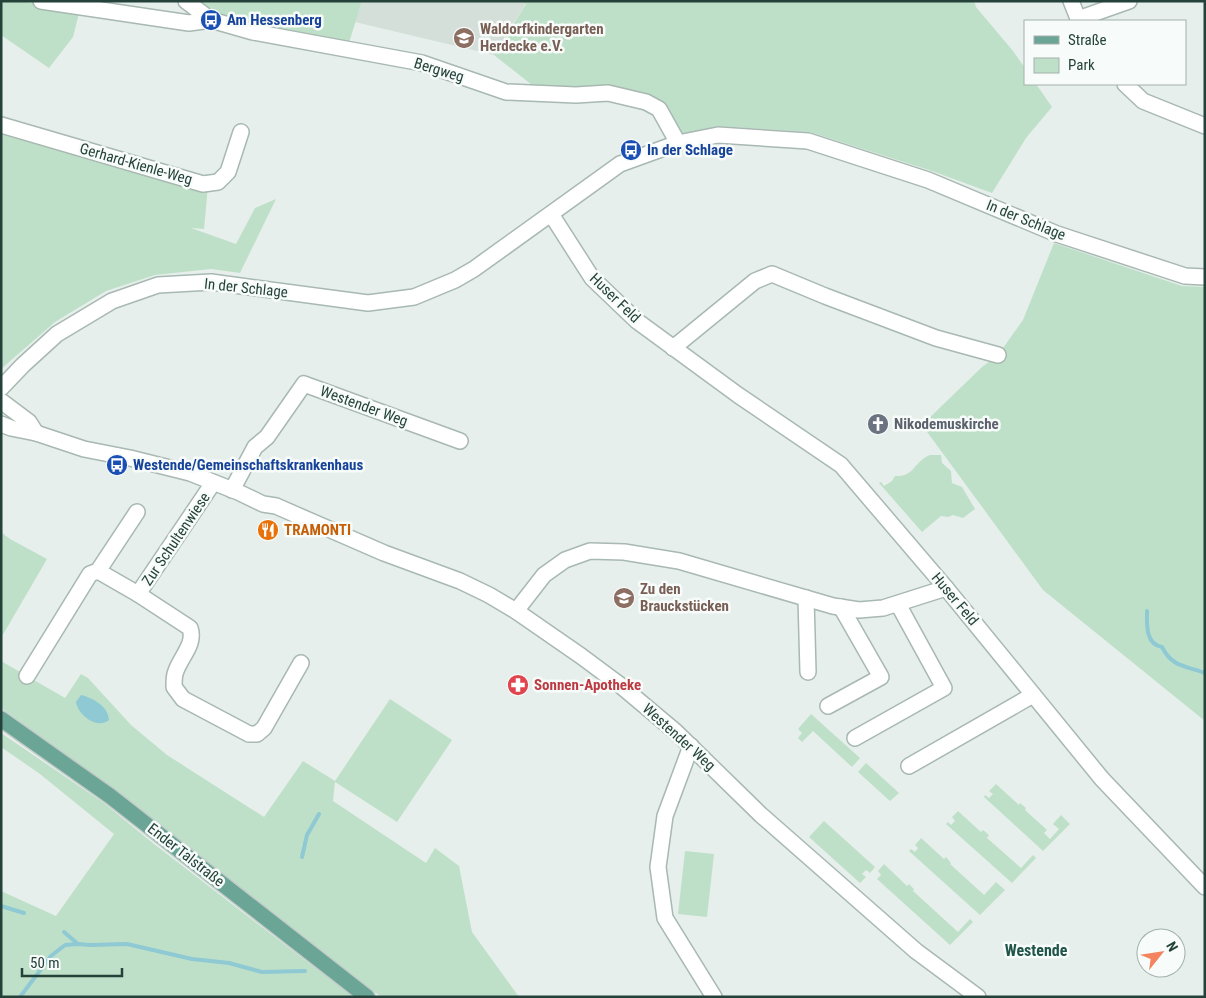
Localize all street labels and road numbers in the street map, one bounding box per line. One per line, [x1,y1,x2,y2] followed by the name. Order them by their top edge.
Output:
[412,54,466,86] street label: Bergweg
[78,139,194,189] street label: Gerhard-Kienle-Weg
[984,196,1068,244] street label: In der Schlage
[586,269,644,327] street label: Huser Feld
[203,275,289,301] street label: In der Schlage
[318,382,410,430] street label: Westender Weg
[138,489,214,589] street label: Zur Schultenwiese
[928,569,982,629] street label: Huser Feld
[639,700,719,774] street label: Westender Weg
[144,820,228,890] street label: Ender Talstraße

